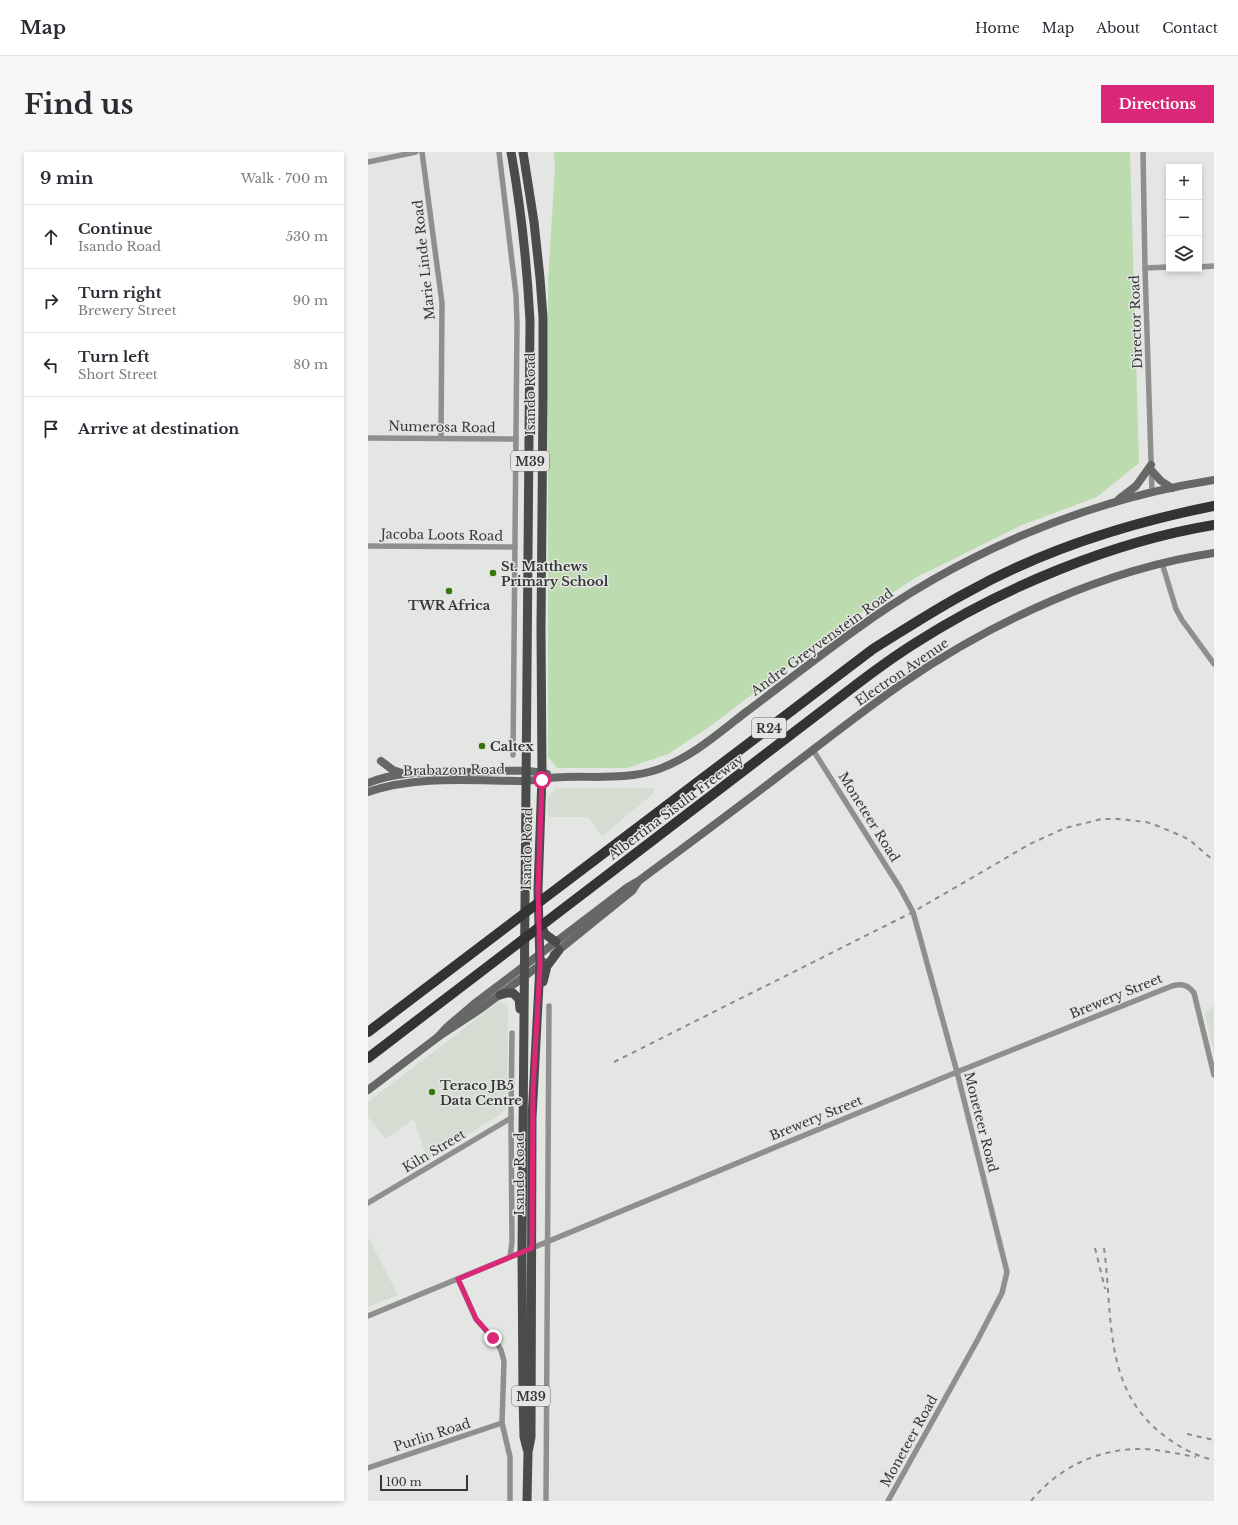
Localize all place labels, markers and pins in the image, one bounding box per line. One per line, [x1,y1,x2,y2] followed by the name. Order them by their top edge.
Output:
[501,558,609,590] place label: St. Matthews Primary School
[488,568,498,578] marker: St. Matthews Primary School
[444,586,454,596] marker: TWR Africa
[408,597,491,614] place label: TWR Africa
[490,738,534,755] place label: Caltex
[477,741,487,751] marker: Caltex
[440,1077,522,1109] place label: Teraco JB5 Data Centre
[427,1087,437,1097] marker: Teraco JB5 Data Centre

